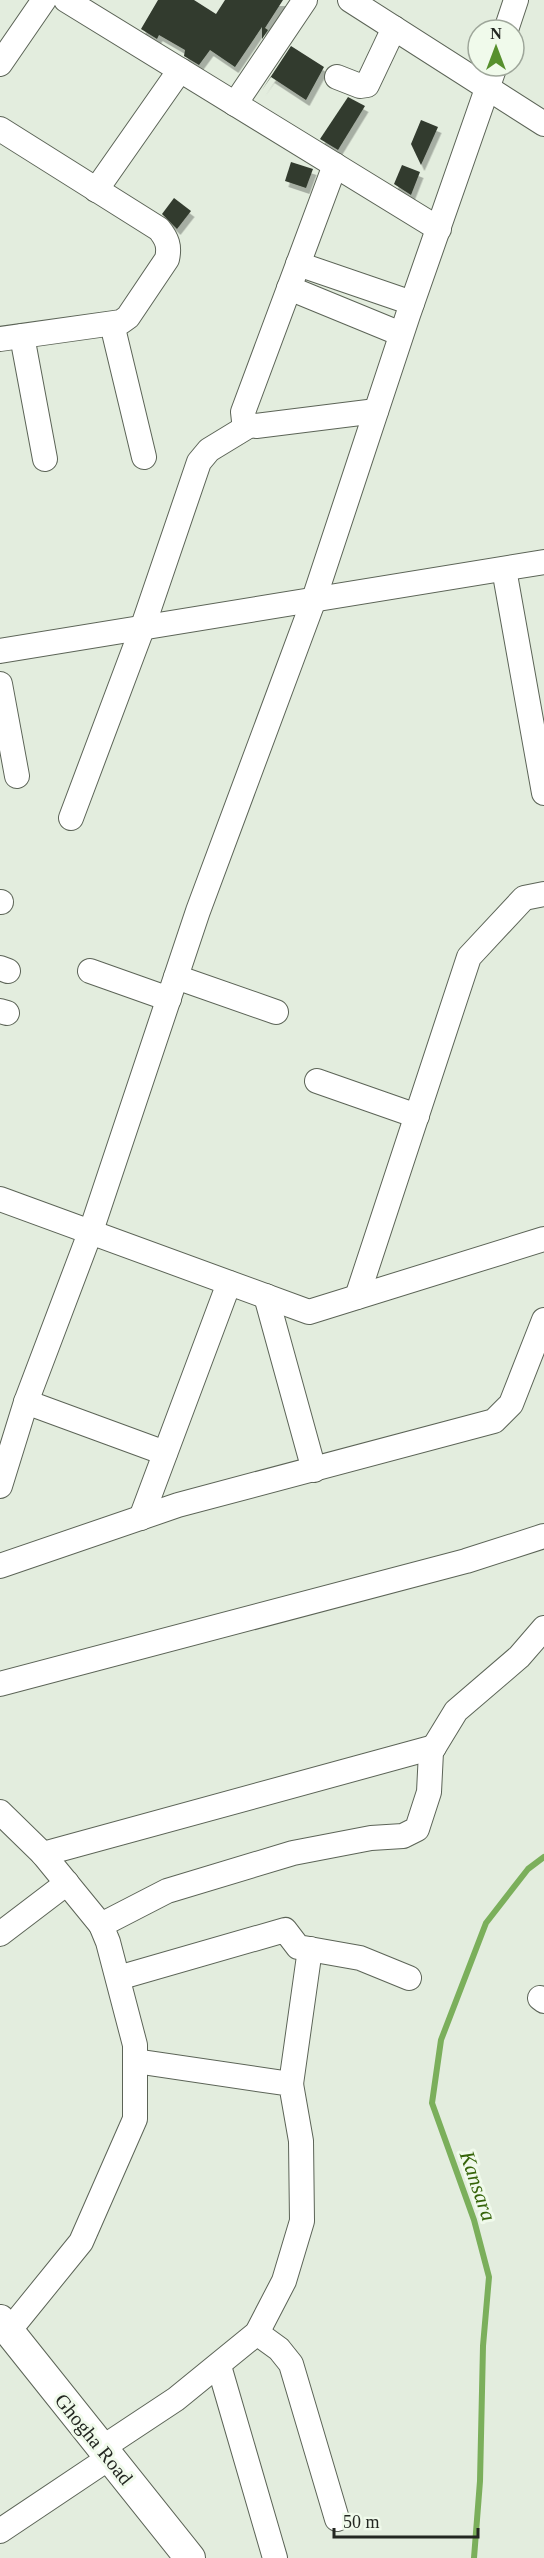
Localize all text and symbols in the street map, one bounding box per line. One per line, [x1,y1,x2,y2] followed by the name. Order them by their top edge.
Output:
[466,18,526,78] north arrow
[490,25,502,42] text: N
[455,2147,501,2224] water label: Kansara
[50,2389,137,2490] street label: Ghogha Road
[334,2501,478,2539] scale bar
[343,2512,380,2532] text: 50 m

